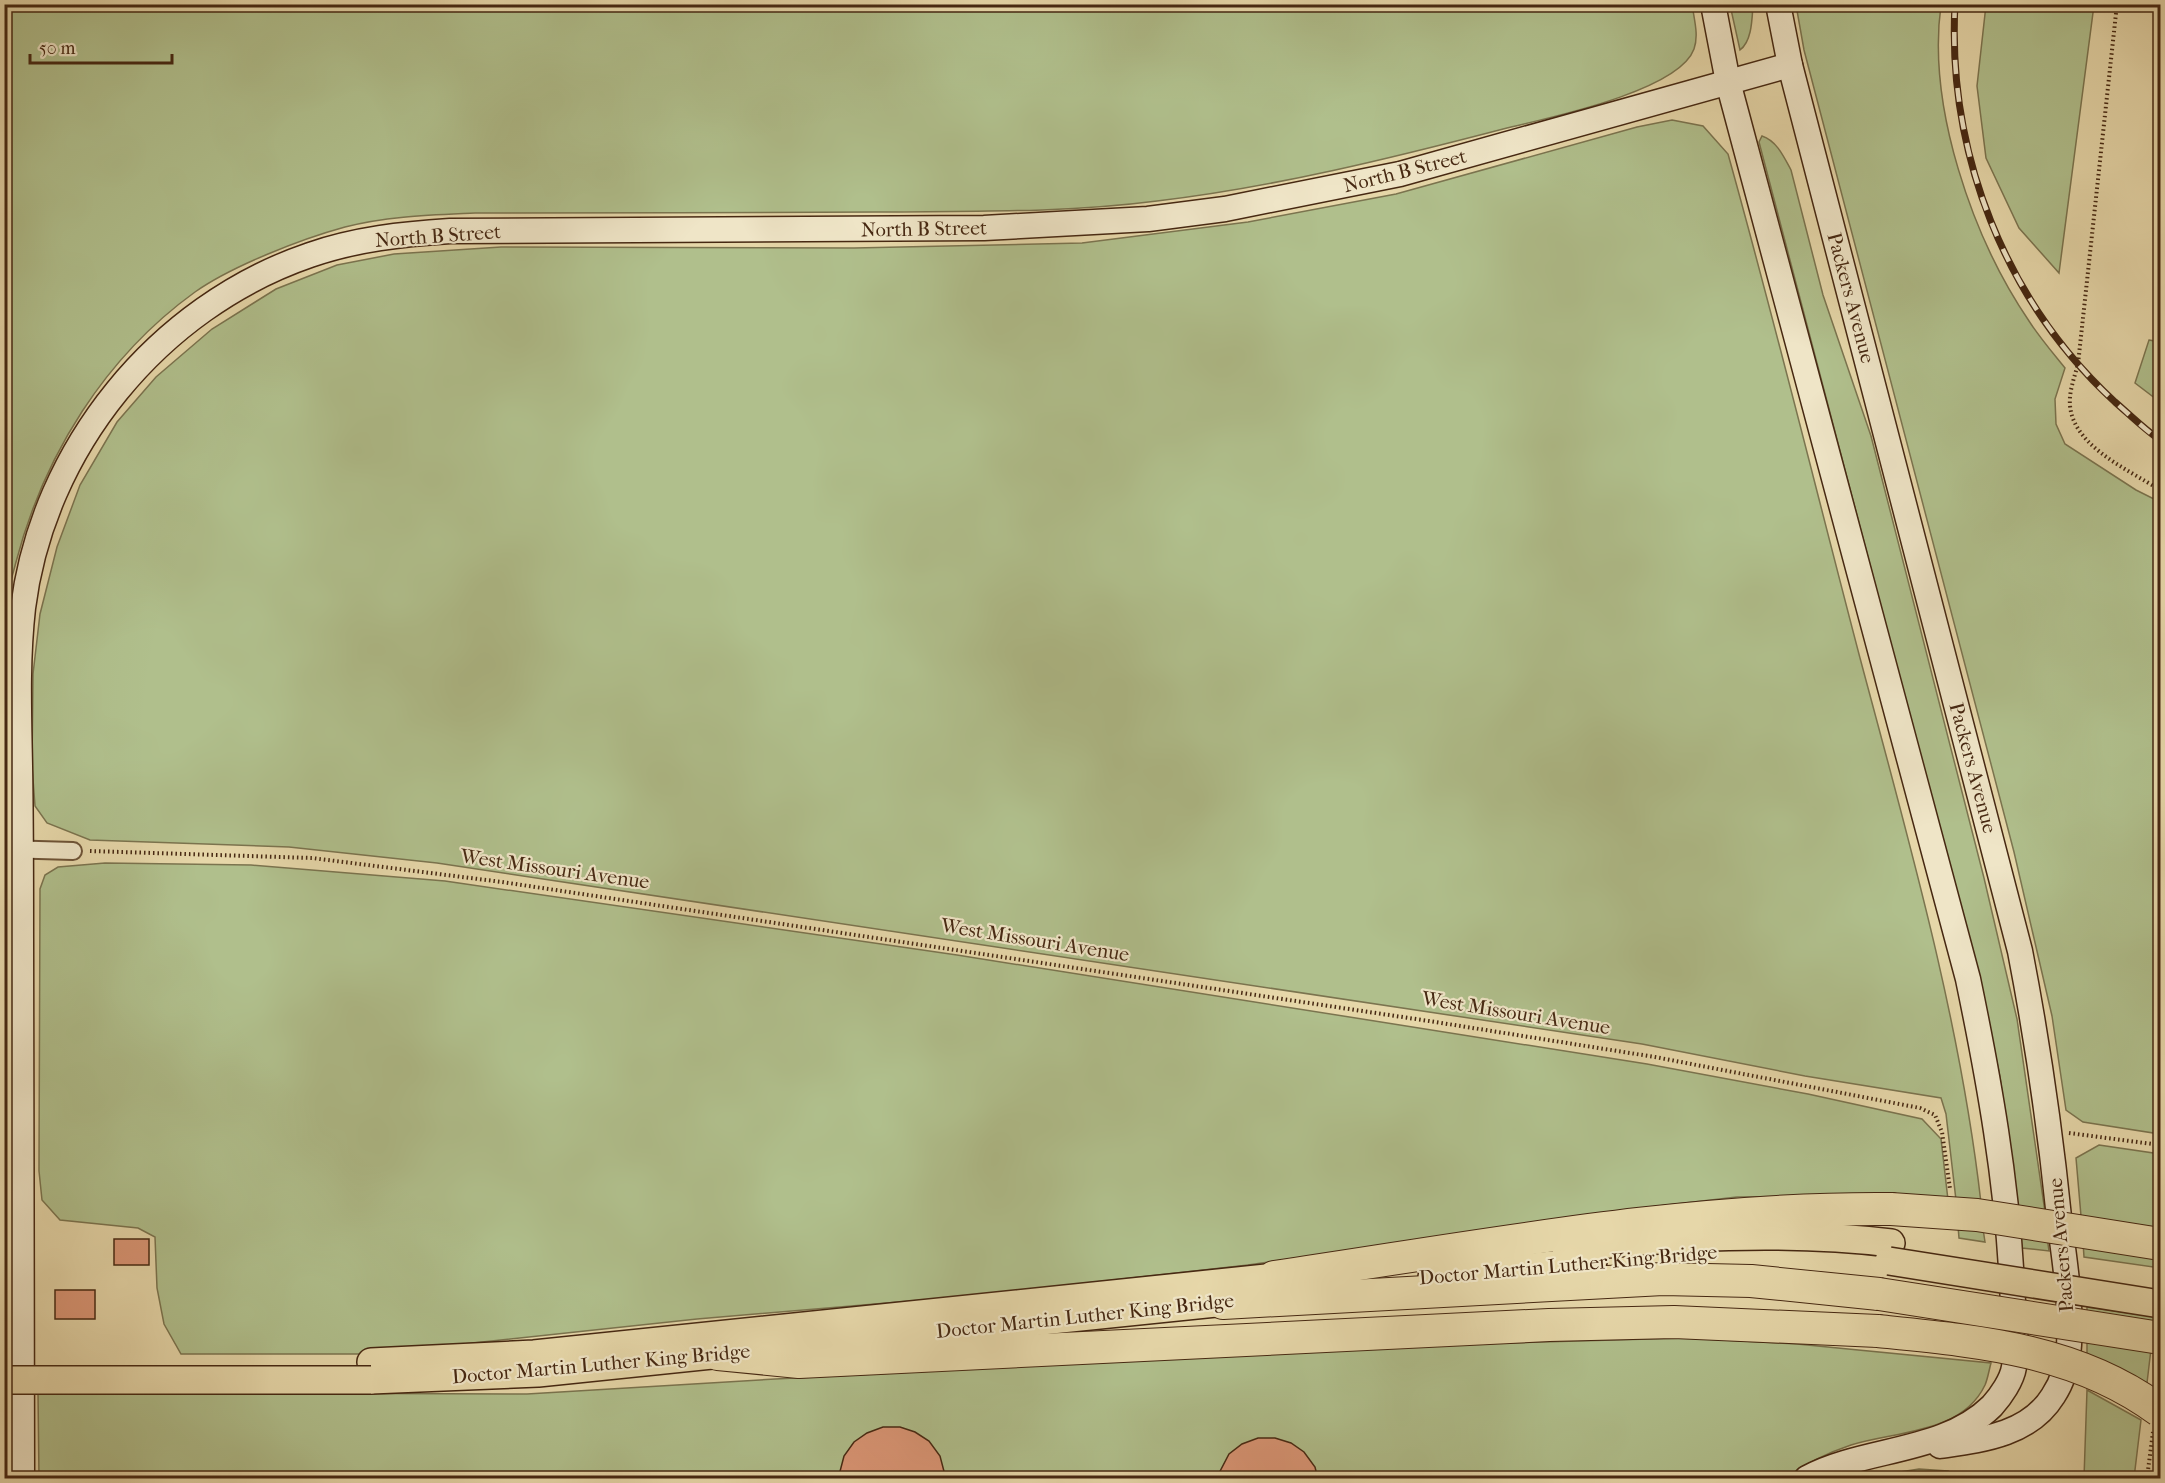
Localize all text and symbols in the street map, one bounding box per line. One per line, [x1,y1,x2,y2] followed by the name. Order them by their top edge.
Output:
[30,27,172,65] scale bar
[39,38,76,59] text: 50 m
[1341,145,1469,197] street label: North B Street
[861,216,987,242] street label: North B Street
[374,220,502,252] street label: North B Street
[1822,230,1880,366] street label: Packers Avenue
[1944,700,2002,836] street label: Packers Avenue
[458,844,651,894] street label: West Missouri Avenue
[938,914,1131,966] street label: West Missouri Avenue
[1419,987,1612,1039] street label: West Missouri Avenue
[2044,1177,2078,1313] street label: Packers Avenue
[1418,1240,1718,1289] street label: Doctor Martin Luther King Bridge
[935,1289,1235,1343] street label: Doctor Martin Luther King Bridge
[451,1339,751,1388] street label: Doctor Martin Luther King Bridge

